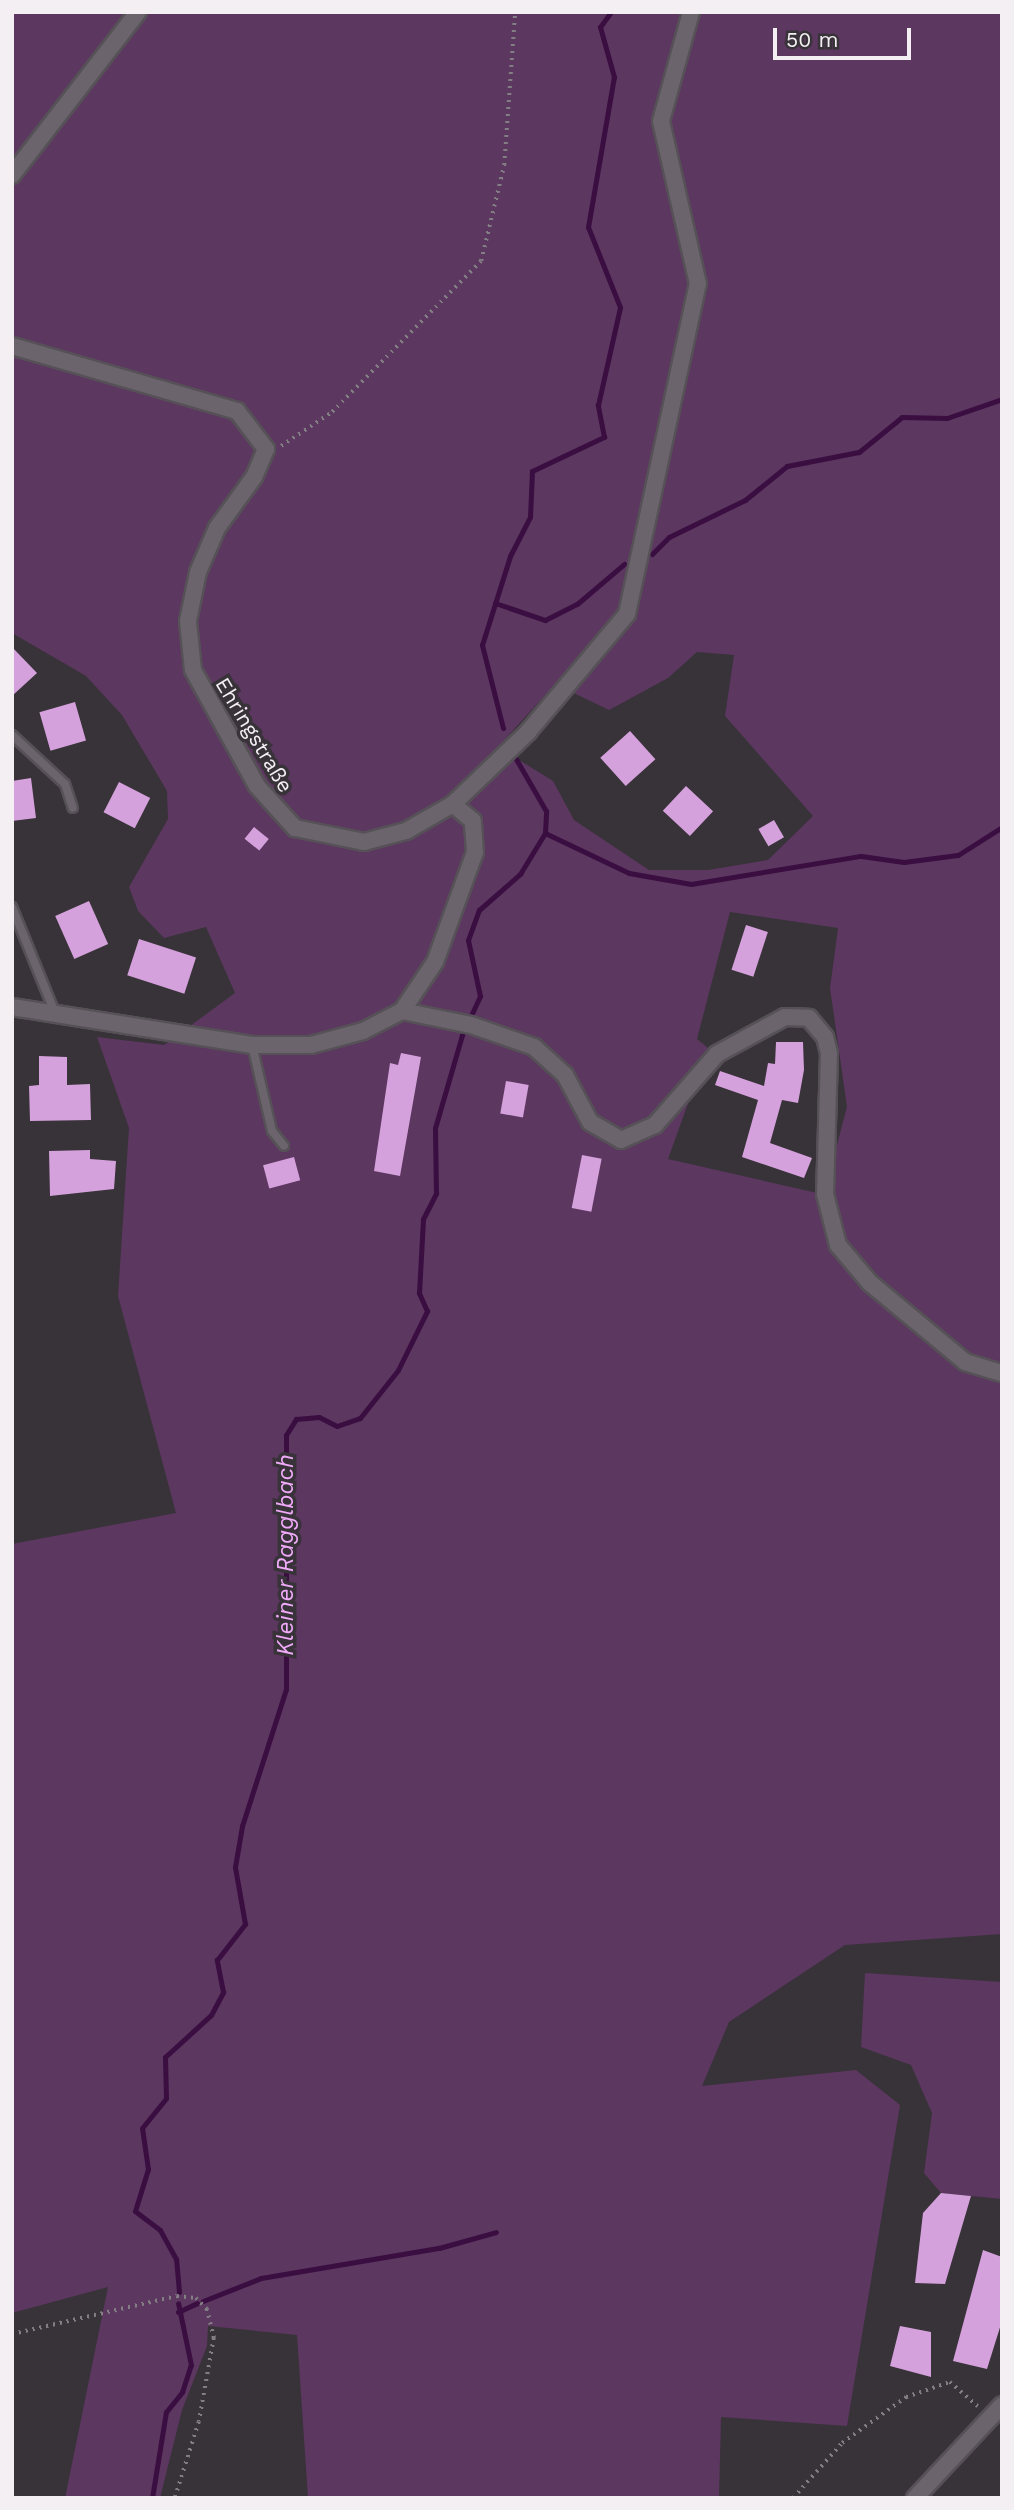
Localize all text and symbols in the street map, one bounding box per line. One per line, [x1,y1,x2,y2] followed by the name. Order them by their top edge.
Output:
[776,14,914,58] scale bar
[786,27,838,52] text: 50 m
[210,673,298,797] street label: Ehringstraße
[272,1454,300,1656] water label: Kleiner Ragglbach

